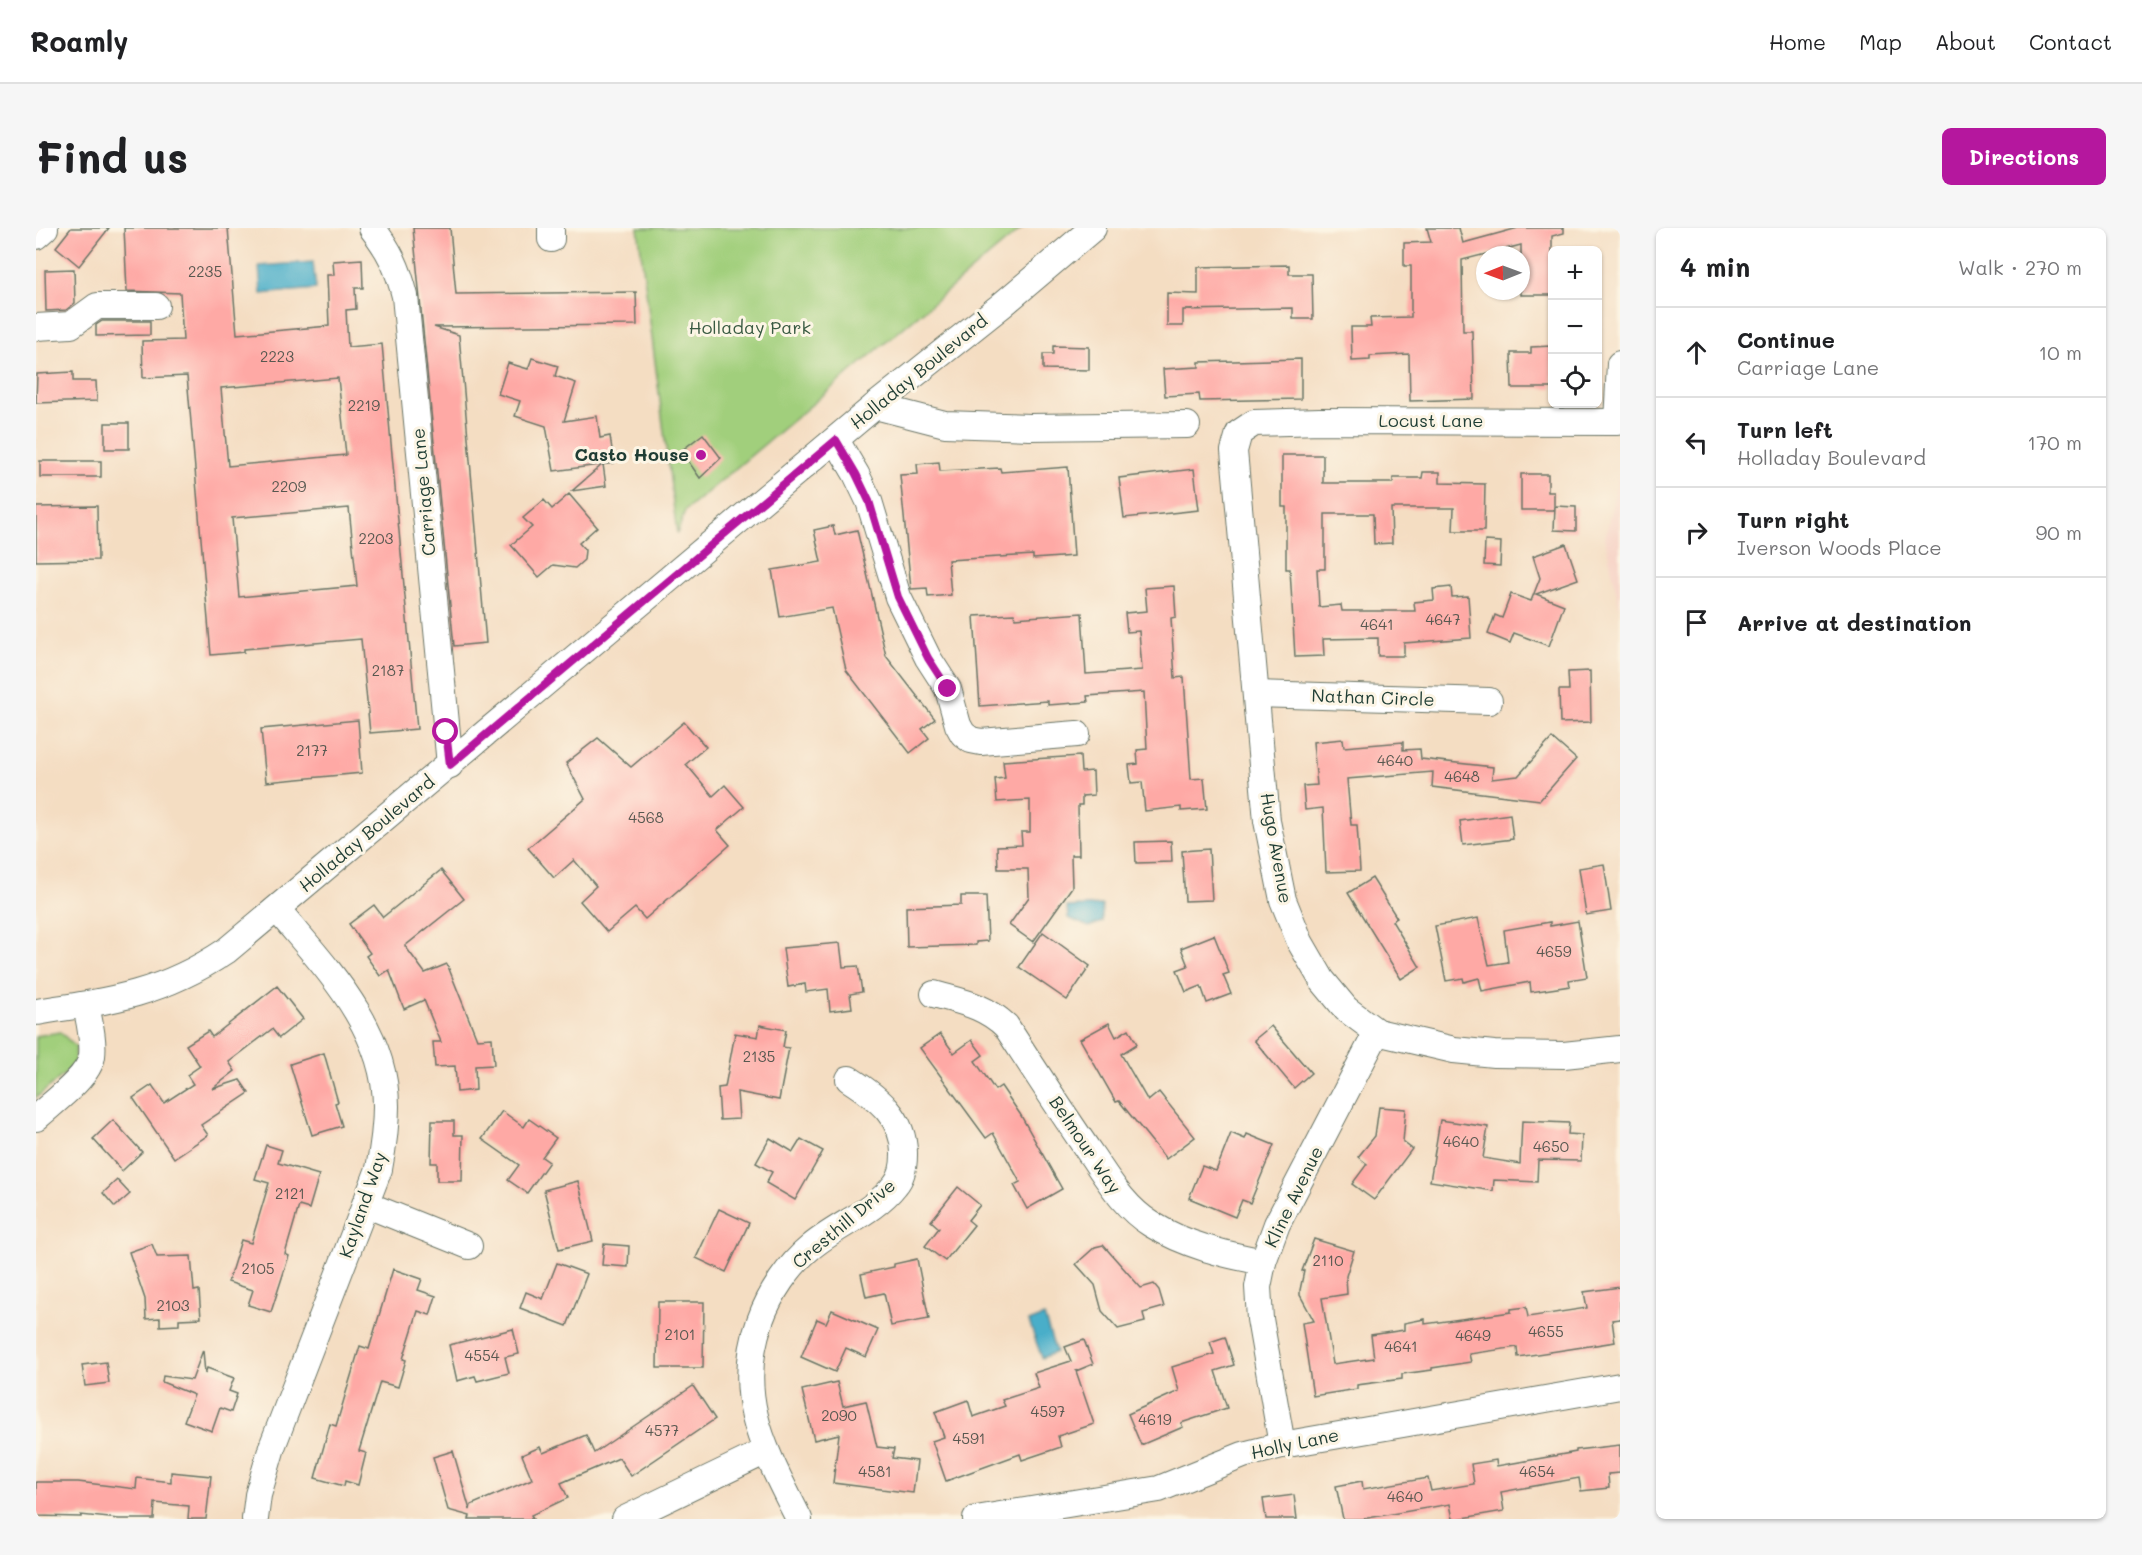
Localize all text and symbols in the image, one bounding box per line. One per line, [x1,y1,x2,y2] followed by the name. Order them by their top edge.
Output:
[30,23,129,59] text: Roamly
[1769,28,1826,55] text: Home
[1859,28,1902,55] text: Map
[1935,28,1996,55] text: About
[2029,28,2112,55] text: Contact
[1942,128,2106,185] button: Directions
[36,129,188,184] text: Find us
[1476,246,1530,300] north arrow
[1548,246,1602,408] map controls
[1548,246,1602,300] button: +
[1680,250,1750,284] text: 4 min
[1958,254,2082,280] text: Walk · 270 m
[188,261,222,281] house number: 2235
[1548,300,1602,354] button: −
[845,308,992,434] street label: Holladay Boulevard
[689,315,811,339] park label: Holladay Park
[1737,325,1835,354] text: Continue
[1680,336,1713,369] icon: ahead
[2038,339,2082,365] text: 10 m
[260,346,294,366] house number: 2223
[1548,354,1602,408] button: locate
[1737,354,1879,380] text: Carriage Lane
[348,395,380,415] house number: 2219
[1379,408,1483,432] street label: Locust Lane
[1737,415,1833,444] text: Turn left
[1680,426,1713,459] icon: left
[405,427,441,557] street label: Carriage Lane
[2027,429,2082,455] text: 170 m
[575,442,689,466] place label: Casto House
[1737,444,1926,470] text: Holladay Boulevard
[694,448,708,462] marker: Casto House
[272,476,307,496] house number: 2209
[1737,505,1849,534] text: Turn right
[1680,516,1713,549] icon: right
[2036,519,2082,545] text: 90 m
[359,528,394,548] house number: 2203
[1737,534,1942,560] text: Iverson Woods Place
[1680,606,1713,639] icon: arrive
[1737,608,1972,637] text: Arrive at destination
[1425,609,1461,629] house number: 4647
[1360,614,1394,634] house number: 4641
[372,660,404,680] house number: 2187
[934,675,960,701] route end
[1311,683,1435,711] street label: Nathan Circle
[432,718,458,744] route start
[296,740,328,760] house number: 2177
[1377,750,1413,770] house number: 4640
[1444,766,1480,786] house number: 4648
[293,769,439,897] street label: Holladay Boulevard
[1255,791,1299,905] street label: Hugo Avenue
[628,807,664,827] house number: 4568
[1536,941,1572,961] house number: 4659
[743,1046,775,1066] house number: 2135
[1044,1091,1127,1198] street label: Belmour Way
[1443,1131,1479,1151] house number: 4640
[1533,1136,1569,1156] house number: 4650
[1258,1142,1328,1251] street label: Kline Avenue
[333,1148,391,1261] street label: Kayland Way
[787,1173,900,1273] street label: Cresthill Drive
[275,1183,305,1203] house number: 2121
[1312,1250,1344,1270] house number: 2110
[241,1258,275,1278] house number: 2105
[156,1295,190,1315] house number: 2103
[1528,1321,1564,1341] house number: 4655
[664,1324,696,1344] house number: 2101
[1455,1325,1491,1345] house number: 4649
[1384,1336,1418,1356] house number: 4641
[464,1345,500,1365] house number: 4554
[1031,1401,1065,1421] house number: 4597
[821,1405,857,1425] house number: 2090
[1138,1409,1172,1429] house number: 4619
[645,1420,679,1440] house number: 4577
[1249,1422,1341,1464] street label: Holly Lane
[952,1428,986,1448] house number: 4591
[858,1461,892,1481] house number: 4581
[1519,1461,1555,1481] house number: 4654
[1387,1486,1423,1506] house number: 4640

